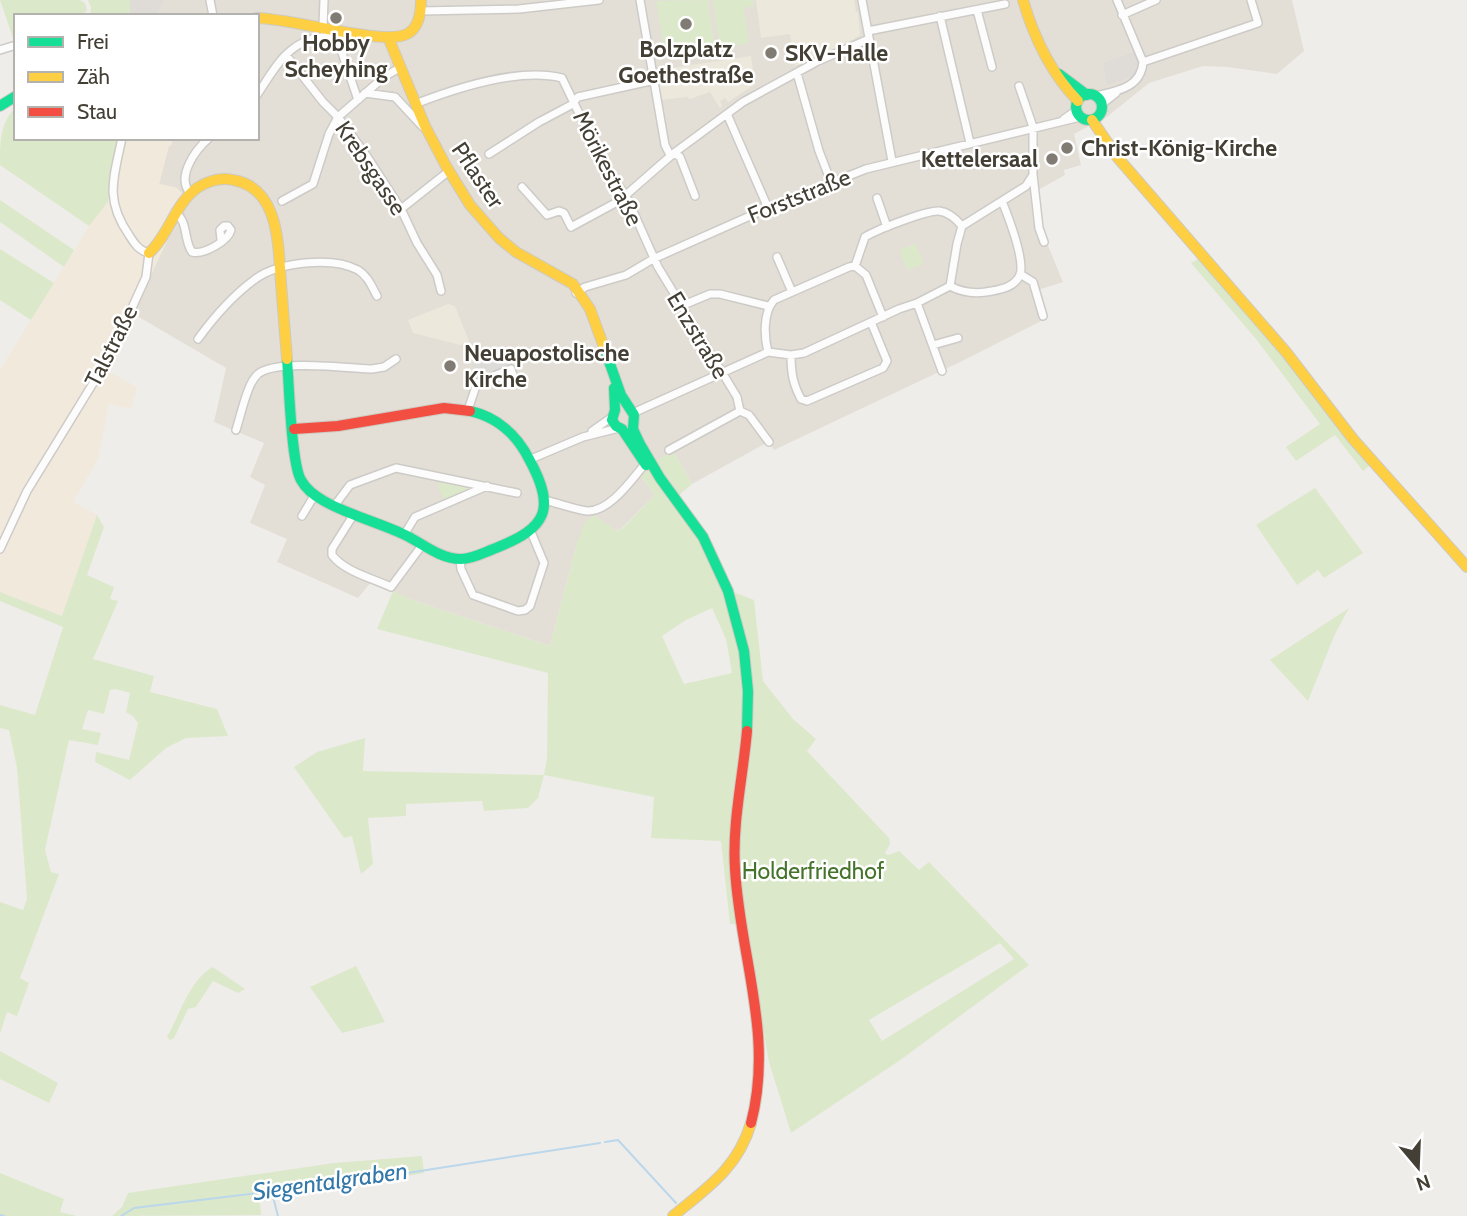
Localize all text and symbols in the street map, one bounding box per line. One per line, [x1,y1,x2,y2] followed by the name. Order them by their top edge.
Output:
[328,10,344,26] marker: Hobby Scheyhing
[14,14,259,140] legend
[678,16,694,32] marker: Bolzplatz Goethestraße
[77,29,109,54] text: Frei
[285,29,388,83] place label: Hobby Scheyhing
[618,35,754,89] place label: Bolzplatz Goethestraße
[785,39,888,67] place label: SKV-Halle
[763,45,779,61] marker: SKV-Halle
[77,64,110,89] text: Zäh
[77,99,117,124] text: Stau
[567,106,649,230] street label: Mörikestraße
[329,116,413,221] street label: Krebsgasse
[1081,134,1277,162] place label: Christ-König-Kirche
[446,137,511,214] street label: Pflaster
[1059,140,1075,156] marker: Christ-König-Kirche
[921,145,1038,173] place label: Kettelersaal
[1044,151,1060,167] marker: Kettelersaal
[743,163,855,229] street label: Forststraße
[661,286,735,384] street label: Enzstraße
[79,300,143,391] street label: Talstraße
[464,339,629,393] place label: Neuapostolische Kirche
[442,358,458,374] marker: Neuapostolische Kirche
[742,857,885,885] park label: Holderfriedhof
[1383,1132,1453,1202] north arrow
[251,1156,409,1206] water label: Siegentalgraben
[1413,1170,1433,1196] text: N

